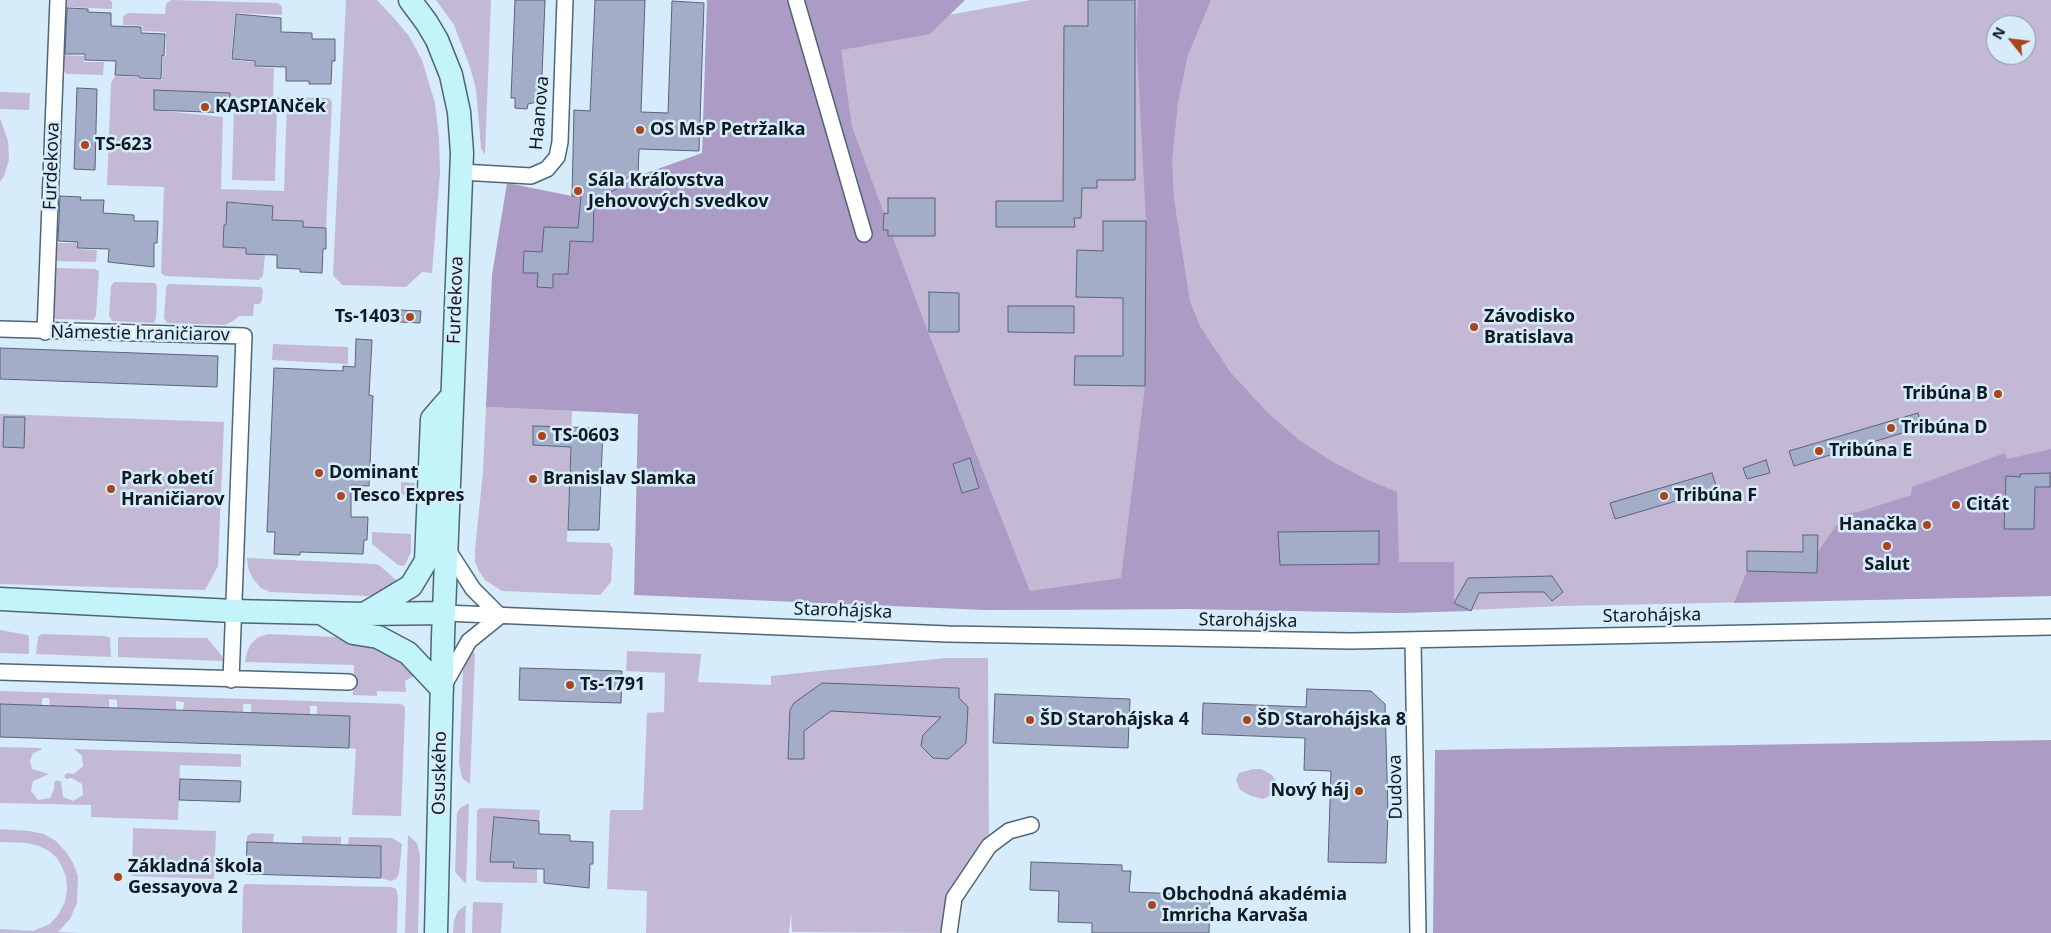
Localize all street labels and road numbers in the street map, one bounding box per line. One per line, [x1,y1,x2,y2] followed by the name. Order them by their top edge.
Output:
[526,75,554,151] street label: Haanova
[40,122,64,210] street label: Furdekova
[444,256,468,344] street label: Furdekova
[50,322,230,346] street label: Námestie hraničiarov
[793,598,893,624] street label: Starohájska
[1602,604,1702,628] street label: Starohájska
[1198,609,1298,633] street label: Starohájska
[428,731,452,815] street label: Osuského
[1385,754,1407,820] street label: Dudova

